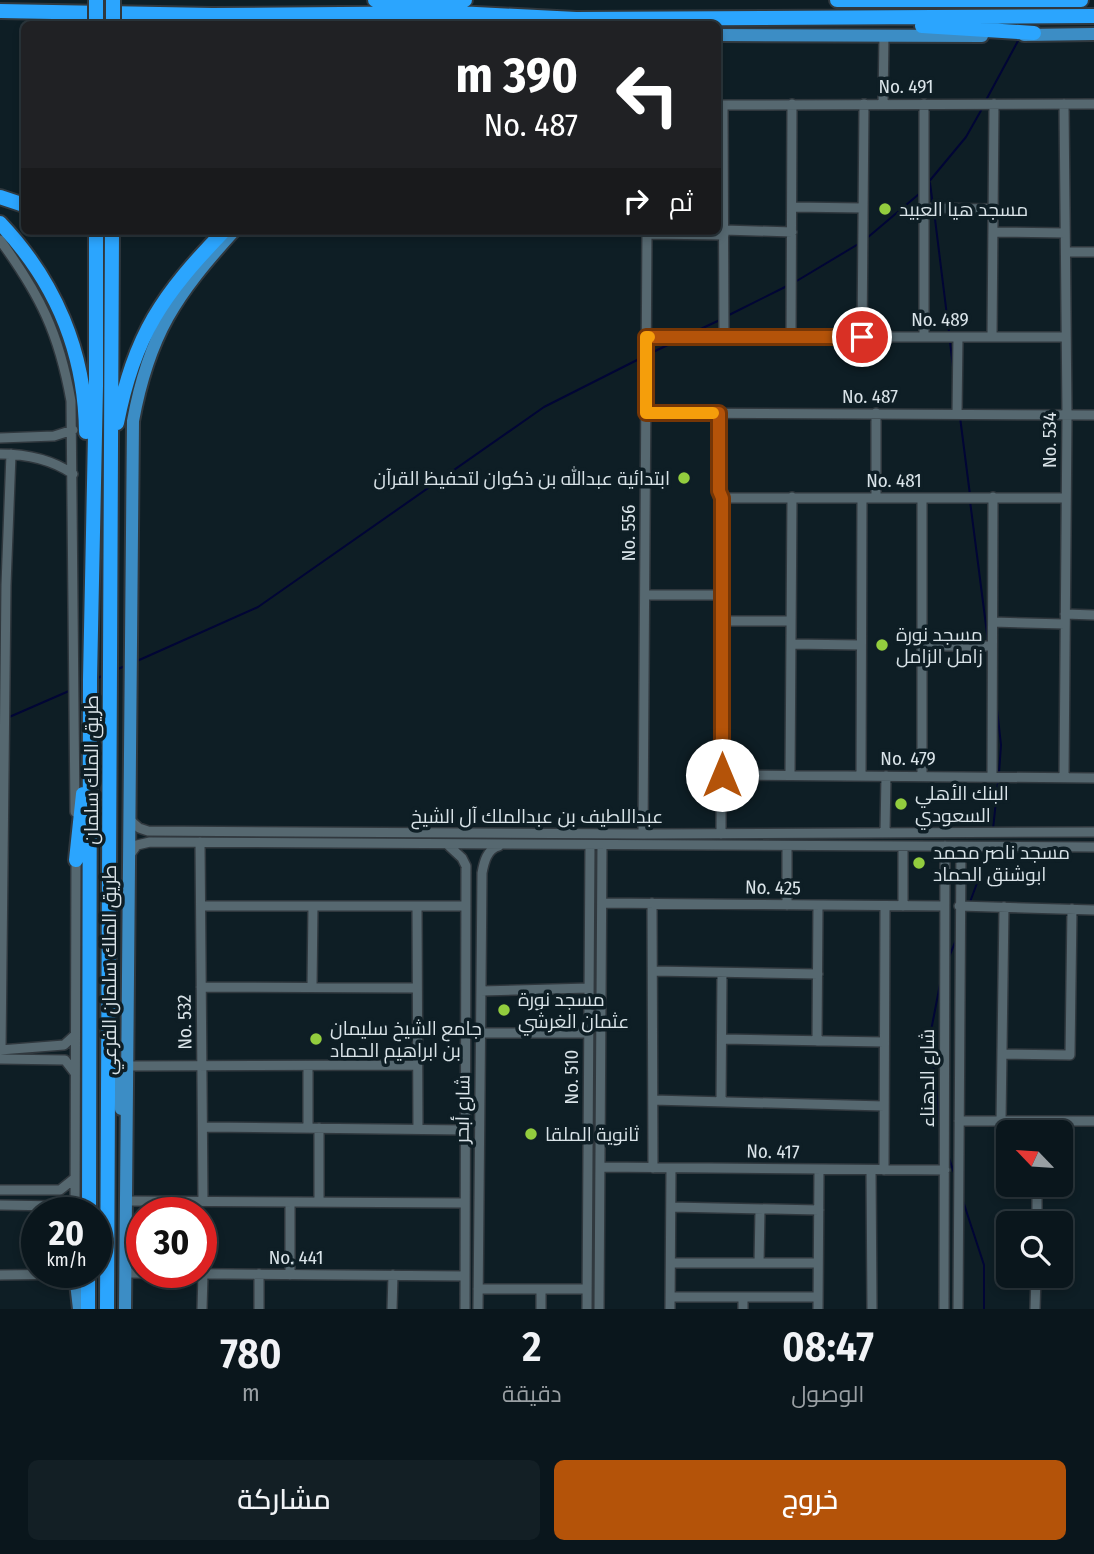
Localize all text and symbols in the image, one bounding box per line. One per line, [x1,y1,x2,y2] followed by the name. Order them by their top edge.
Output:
[456,46,578,105] text: 390 m
[602,49,693,140] icon: left
[878,75,934,98] street label: No. 491
[484,106,578,144] text: No. 487
[617,182,655,220] icon: right
[669,187,693,218] text: ثم
[899,198,1028,221] place label: مسجد هيا العبيد
[877,201,893,217] marker: مسجد هيا العبيد
[832,307,892,367] pin
[911,308,969,331] street label: No. 489
[843,318,881,356] icon: arrive
[842,385,898,408] street label: No. 487
[1038,412,1061,468] street label: No. 534
[374,466,670,490] place label: ابتدائية عبدالله بن ذكوان لتحفيظ القرآن
[866,469,922,492] street label: No. 481
[676,470,692,486] marker: ابتدائية عبدالله بن ذكوان لتحفيظ القرآن
[617,505,640,561] street label: No. 556
[896,623,983,668] place label: مسجد نورة زامل الزامل
[874,637,890,653] marker: مسجد نورة زامل الزامل
[80,695,104,845] street label: طريق الملك سلمان
[685,738,759,812] position arrow
[880,747,936,770] street label: No. 479
[915,782,1009,830] place label: البنك الأهلي السعودي
[893,796,909,812] marker: البنك الأهلي السعودي
[411,805,663,830] street label: عبداللطيف بن عبدالملك آل الشيخ
[933,841,1070,887] place label: مسجد ناصر محمد ابوشنق الحماد
[911,855,927,871] marker: مسجد ناصر محمد ابوشنق الحماد
[98,865,124,1075] street label: طريق الملك سلمان الفرعي
[745,876,801,899] street label: No. 425
[518,988,629,1036] place label: مسجد نورة عثمان الغرشي
[173,994,196,1050] street label: No. 532
[496,1002,512,1018] marker: مسجد نورة عثمان الغرشي
[330,1017,482,1064] place label: جامع الشيخ سليمان بن ابراهيم الحماد
[916,1029,941,1127] street label: شارع الدهناء
[308,1031,324,1047] marker: جامع الشيخ سليمان بن ابراهيم الحماد
[560,1050,583,1104] street label: No. 510
[450,1075,477,1145] street label: شارع أبحر
[996,1120,1073,1197] north arrow
[996,1120,1073,1288] map controls
[545,1123,639,1146] place label: ثانوية الملقا
[523,1126,539,1142] marker: ثانوية الملقا
[746,1140,800,1163] street label: No. 417
[126,1197,217,1288] speed limit sign: 30
[996,1211,1073,1288] button: search
[49,1212,84,1254] text: 20
[269,1246,323,1269] street label: No. 441
[46,1249,87,1271] text: km/h
[522,1322,541,1372] text: 2
[782,1322,874,1372] text: 08:47
[220,1329,282,1379] text: 780
[242,1379,260,1407] text: m
[502,1380,562,1408] text: دقيقة
[791,1380,864,1408] text: الوصول
[28,1460,540,1540] button: مشاركة
[554,1460,1066,1540] button: خروج

